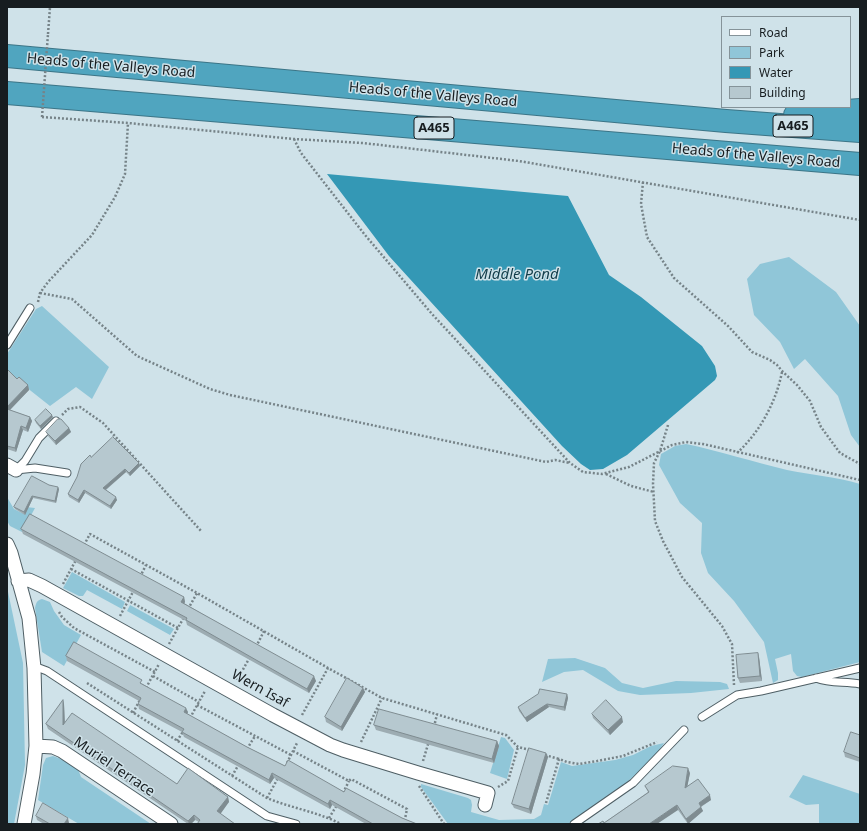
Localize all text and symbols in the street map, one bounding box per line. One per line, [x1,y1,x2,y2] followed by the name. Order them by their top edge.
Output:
[721,16,851,108] legend
[759,24,788,41] text: Road
[759,44,784,61] text: Park
[26,50,196,82] street label: Heads of the Valleys Road
[759,64,793,81] text: Water
[348,79,518,111] street label: Heads of the Valleys Road
[759,84,806,101] text: Building
[773,115,813,137] road number: A465
[414,117,454,139] road number: A465
[671,140,841,172] street label: Heads of the Valleys Road
[475,266,559,284] water label: Middle Pond
[228,666,292,712] street label: Wern Isaf
[70,734,158,800] street label: Muriel Terrace

